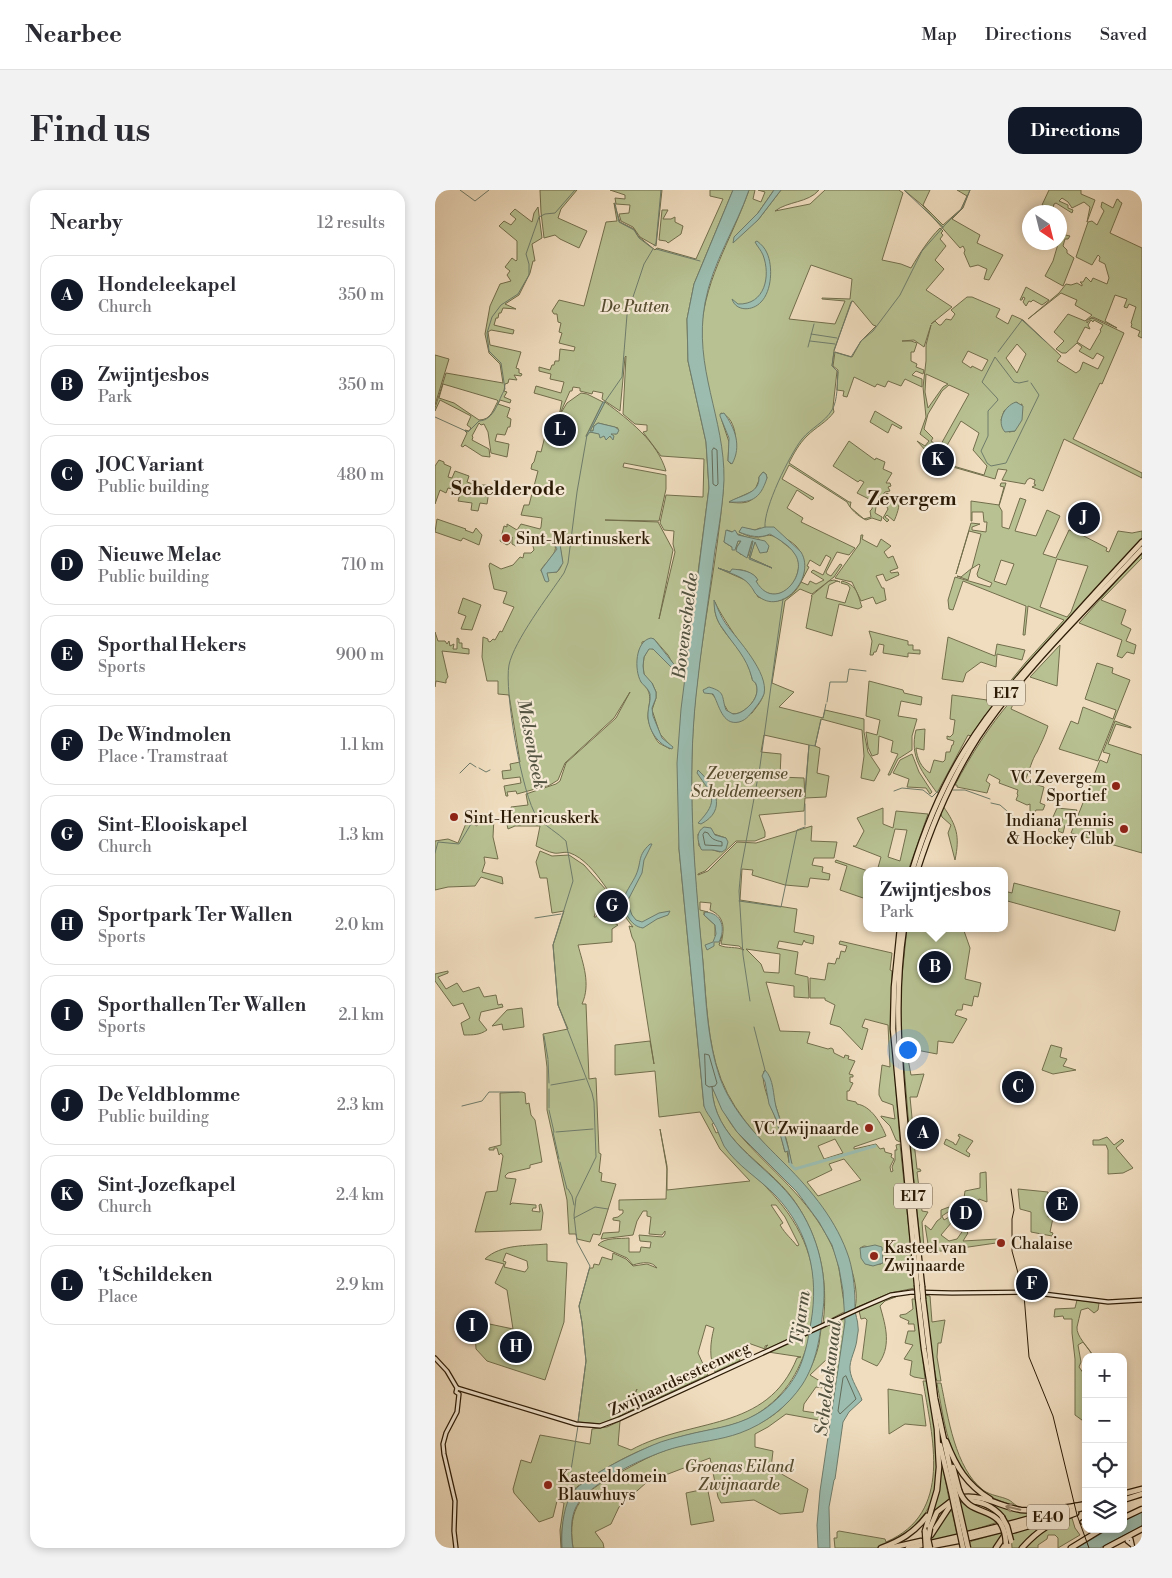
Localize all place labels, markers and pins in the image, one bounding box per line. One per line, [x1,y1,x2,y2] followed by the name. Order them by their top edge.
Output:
[544,411,576,449] pin: L
[922,441,954,479] pin: K
[1068,499,1100,537] pin: J
[516,529,651,549] place label: Sint-Martinuskerk
[500,532,512,544] marker: Sint-Martinuskerk
[1009,768,1107,806] place label: VC Zevergem Sportief
[1110,780,1122,792] marker: VC Zevergem Sportief
[464,808,600,828] place label: Sint-Henricuskerk
[448,811,460,823] marker: Sint-Henricuskerk
[1006,811,1114,849] place label: Indiana Tennis & Hockey Club
[1118,823,1130,835] marker: Indiana Tennis & Hockey Club
[596,887,628,925] pin: G
[919,948,951,986] pin: B
[1002,1068,1034,1106] pin: C
[907,1114,939,1152] pin: A
[752,1119,859,1139] place label: VC Zwijnaarde
[863,1122,875,1134] marker: VC Zwijnaarde
[1046,1186,1078,1224] pin: E
[950,1195,982,1233] pin: D
[1011,1234,1073,1254] place label: Chalaise
[995,1237,1007,1249] marker: Chalaise
[884,1238,967,1276] place label: Kasteel van Zwijnaarde
[868,1250,880,1262] marker: Kasteel van Zwijnaarde
[1016,1265,1048,1303] pin: F
[456,1307,488,1345] pin: I
[500,1328,532,1366] pin: H
[557,1467,667,1505] place label: Kasteeldomein Blauwhuys
[542,1479,554,1491] marker: Kasteeldomein Blauwhuys

